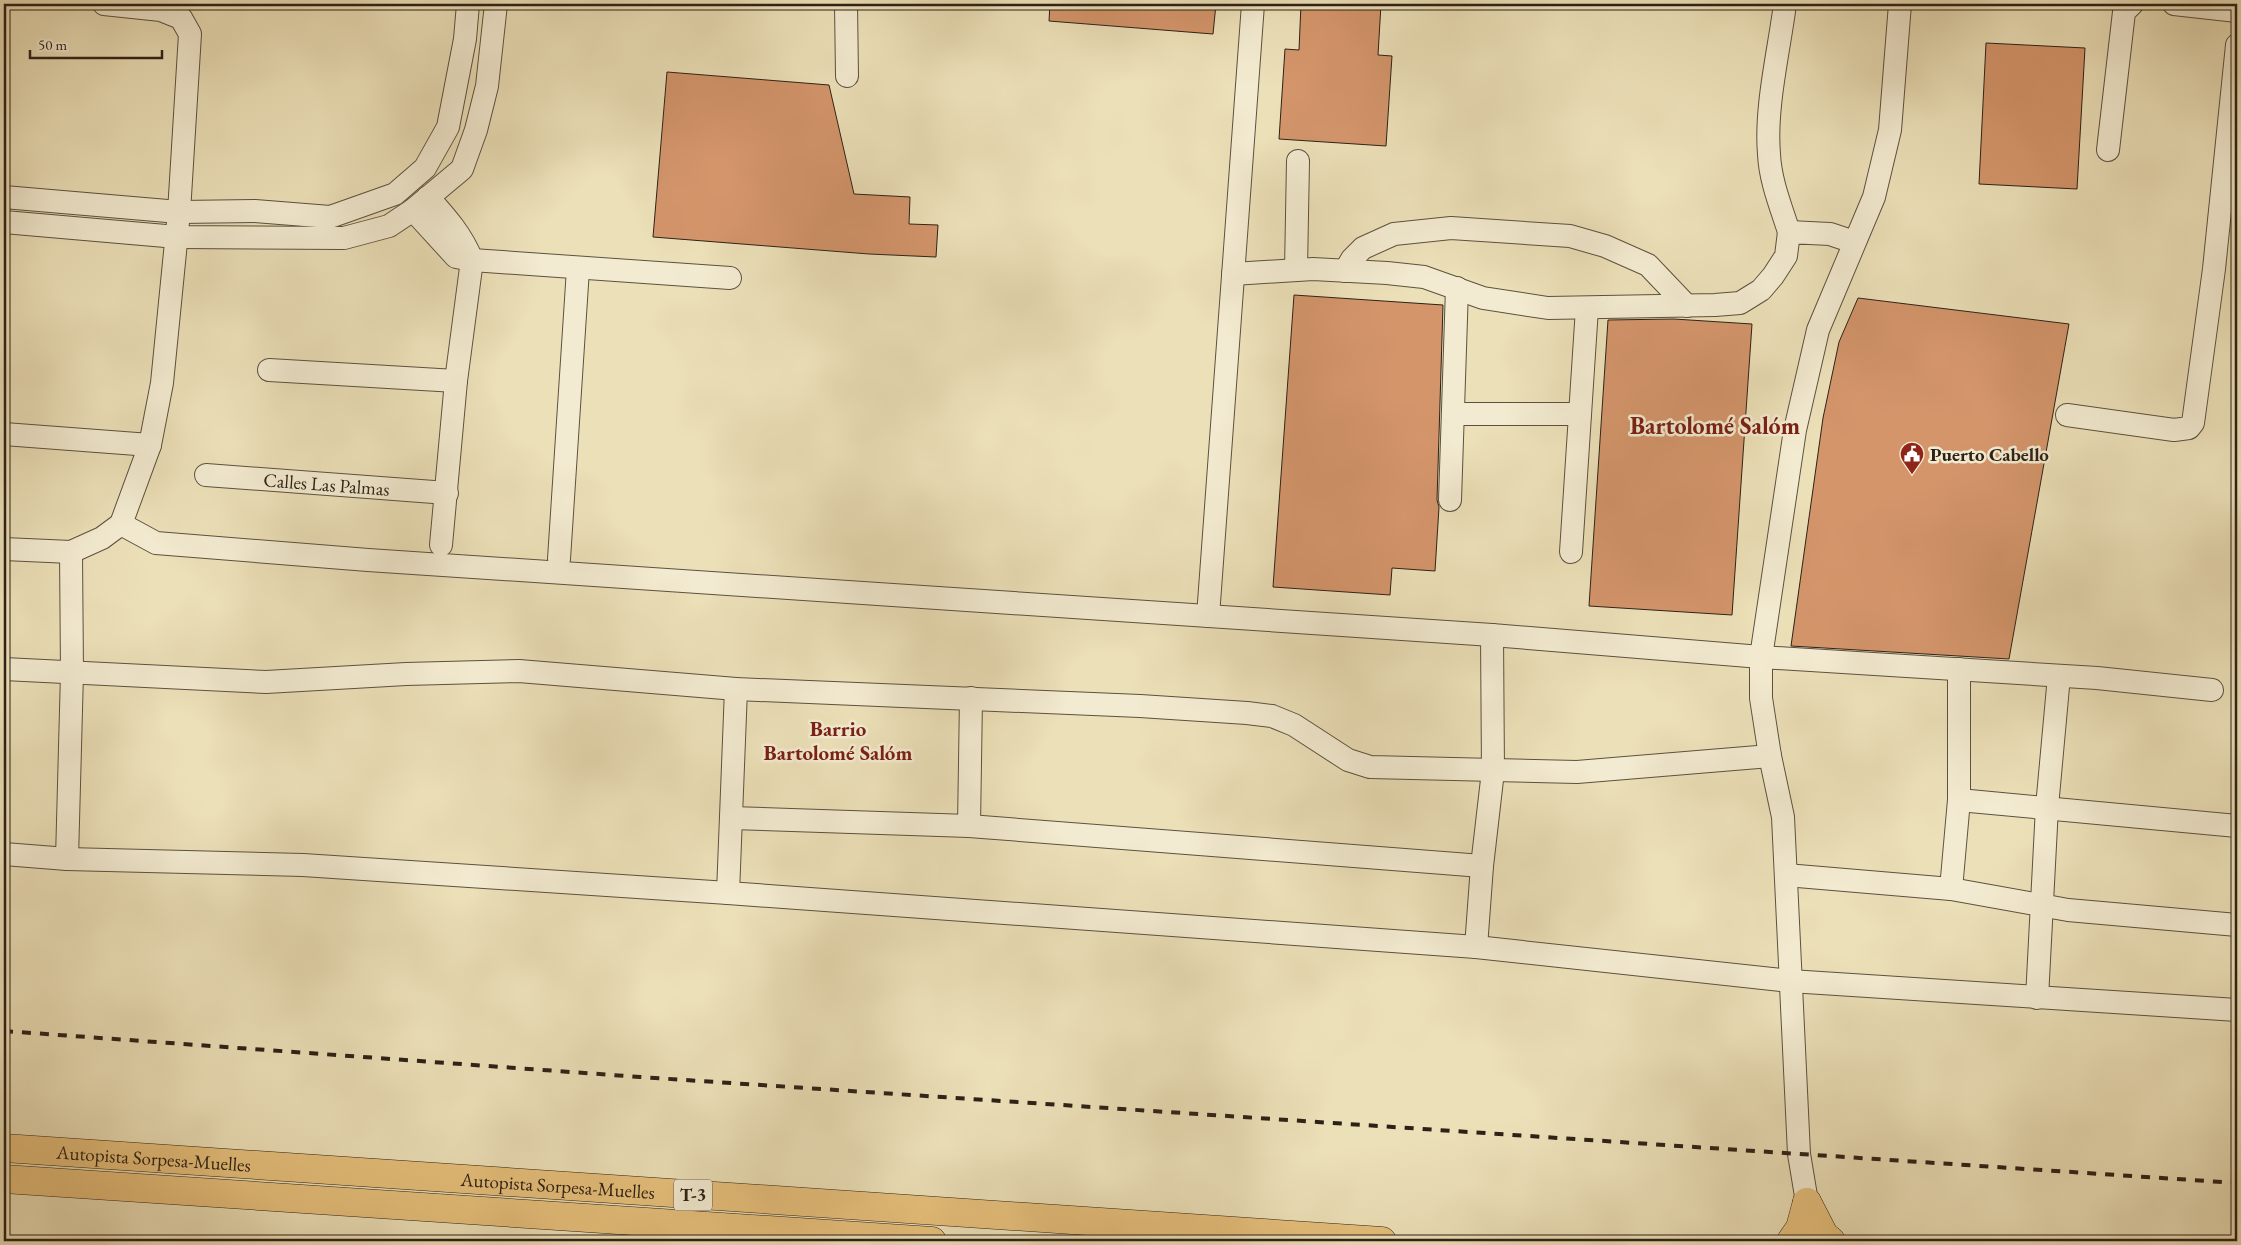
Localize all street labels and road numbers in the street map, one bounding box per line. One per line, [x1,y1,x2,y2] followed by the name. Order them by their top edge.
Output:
[263,467,391,502] street label: Calles Las Palmas
[55,1140,252,1178] street label: Autopista Sorpesa-Muelles
[459,1167,656,1205] street label: Autopista Sorpesa-Muelles
[674,1180,712,1210] road number: T-3

